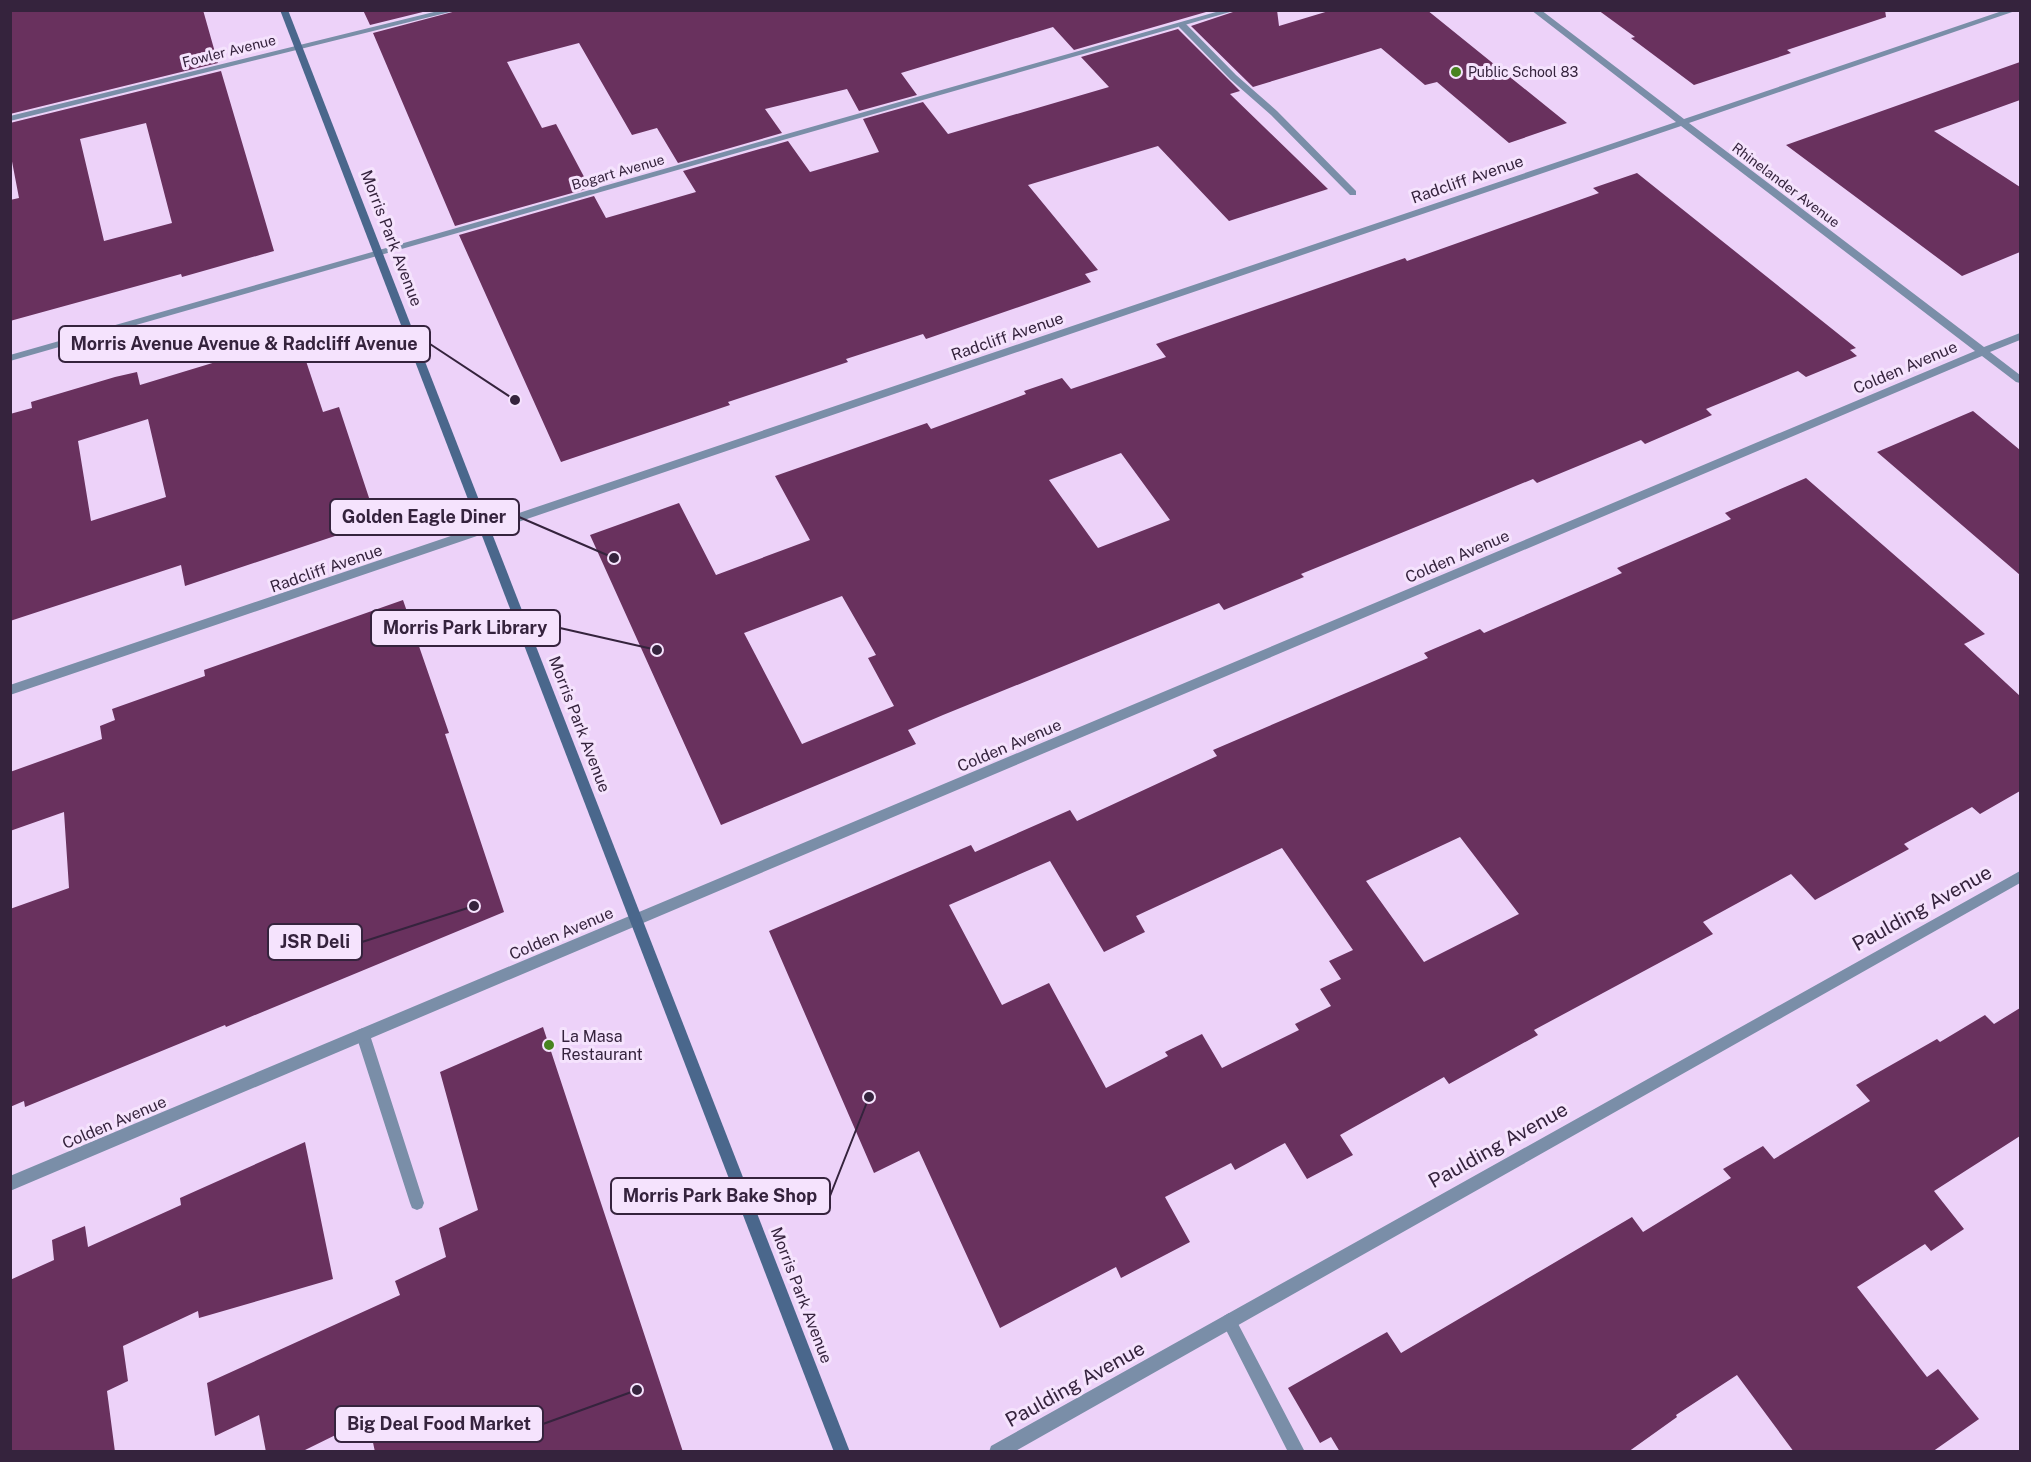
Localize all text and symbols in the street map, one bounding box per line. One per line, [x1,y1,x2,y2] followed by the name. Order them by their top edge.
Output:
[181,32,277,70] street label: Fowler Avenue
[1468,64,1578,80] place label: Public School 83
[1449,65,1463,79] marker: Public School 83
[1729,139,1843,231] street label: Rhinelander Avenue
[570,151,666,193] street label: Bogart Avenue
[1409,151,1526,208] street label: Radcliff Avenue
[357,167,426,309] street label: Morris Park Avenue
[949,308,1066,365] street label: Radcliff Avenue
[59,326,430,362] callout: Morris Avenue Avenue & Radcliff Avenue
[70,333,418,354] text: Morris Avenue Avenue & Radcliff Avenue
[1850,337,1960,398] street label: Colden Avenue
[330,499,519,535] callout: Golden Eagle Diner
[342,506,507,527] text: Golden Eagle Diner
[1402,526,1512,587] street label: Colden Avenue
[268,540,385,597] street label: Radcliff Avenue
[371,610,560,646] callout: Morris Park Library
[383,617,547,638] text: Morris Park Library
[545,653,614,795] street label: Morris Park Avenue
[954,715,1064,776] street label: Colden Avenue
[1848,860,1996,956] street label: Paulding Avenue
[506,903,616,964] street label: Colden Avenue
[268,924,362,960] callout: JSR Deli
[280,931,350,952] text: JSR Deli
[561,1027,643,1064] place label: La Masa Restaurant
[542,1038,556,1052] marker: La Masa Restaurant
[59,1092,169,1153] street label: Colden Avenue
[1424,1097,1572,1193] street label: Paulding Avenue
[611,1178,830,1214] callout: Morris Park Bake Shop
[623,1185,817,1206] text: Morris Park Bake Shop
[767,1224,836,1366] street label: Morris Park Avenue
[1001,1336,1149,1432] street label: Paulding Avenue
[335,1406,543,1442] callout: Big Deal Food Market
[347,1413,531,1434] text: Big Deal Food Market

